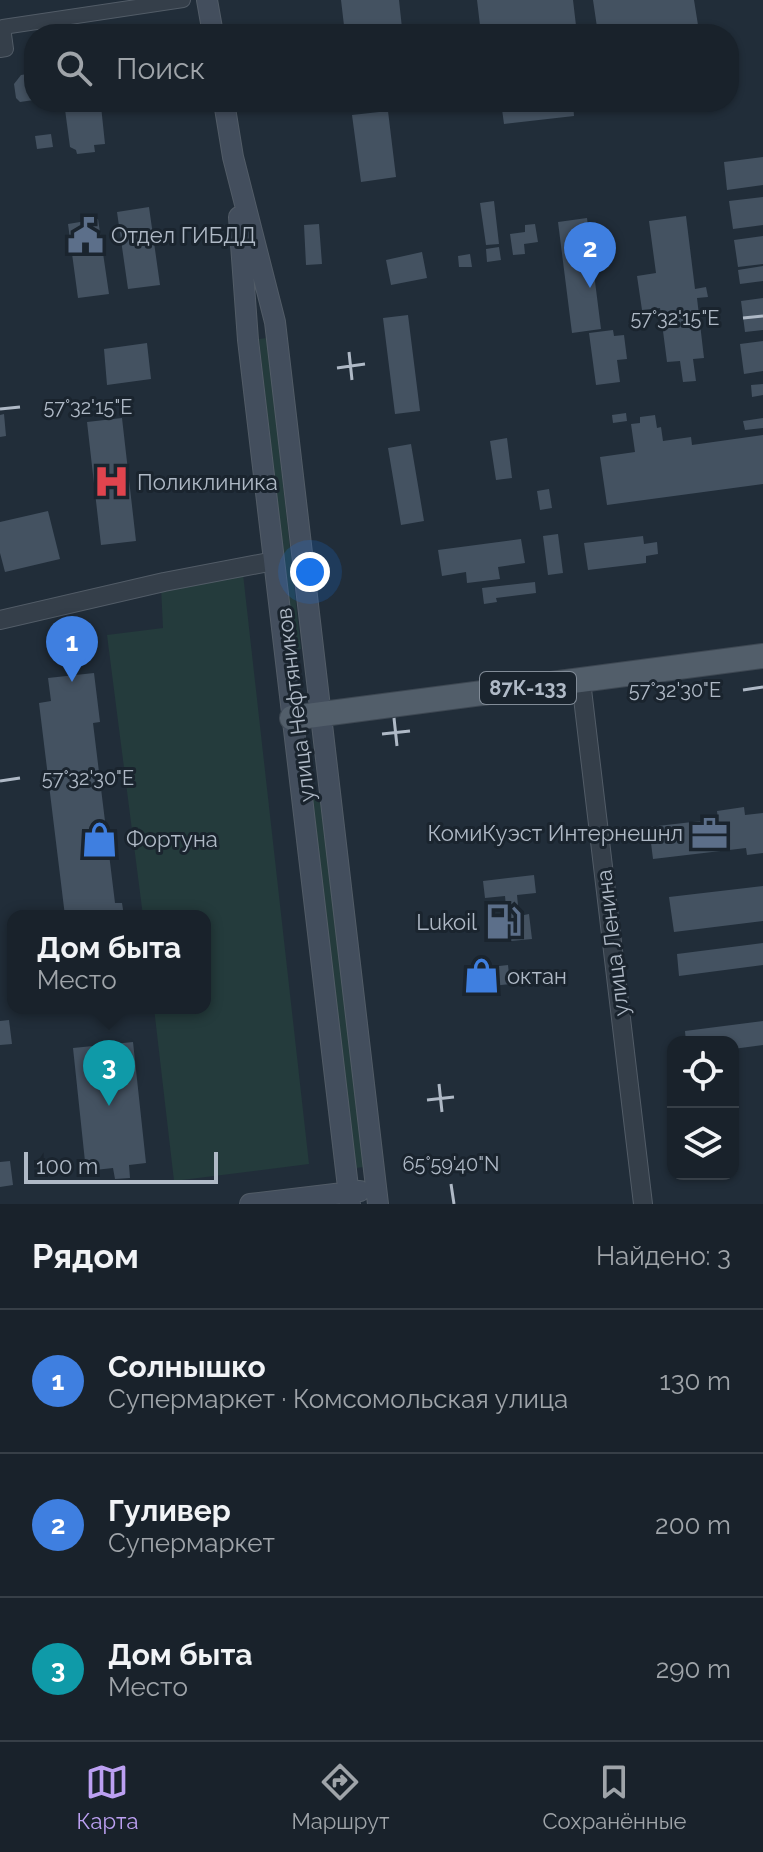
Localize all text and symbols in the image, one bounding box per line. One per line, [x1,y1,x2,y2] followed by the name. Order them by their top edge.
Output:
[24,24,739,112] search box
[52,46,96,90] icon: search
[116,51,205,86] text: Поиск
[66,216,104,254] public building icon: Отдел ГИБДД
[111,222,256,248] place label: Отдел ГИБДД
[564,222,616,288] pin: 2
[631,306,720,330] text: 57°32'15"E
[44,395,133,419] text: 57°32'15"E
[92,463,130,501] hospital icon: Поликлиника
[137,469,278,495] place label: Поликлиника
[290,552,330,592] your location
[270,606,320,804] street label: улица Нефтяников
[46,616,98,682] pin: 1
[480,672,576,704] road number: 87К-133
[629,678,721,702] text: 57°32'30"E
[42,766,134,790] text: 57°32'30"E
[690,814,728,852] office icon: КомиКуэст Интернешнл
[81,820,119,858] shop icon: Фортуна
[427,820,683,846] place label: КомиКуэст Интернешнл
[126,826,218,852] place label: Фортуна
[590,868,634,1018] street label: улица Ленина
[484,903,522,941] fuel station icon: Lukoil
[416,909,477,935] place label: Lukoil
[7,910,211,1014] popup
[37,930,181,965] text: Дом быта
[462,957,500,995] shop icon: октан
[507,963,567,989] place label: октан
[37,965,117,995] text: Место
[667,1036,739,1180] map controls
[667,1036,739,1108] button: locate
[83,1040,135,1106] pin: 3
[667,1108,739,1180] button: layers
[24,1148,218,1184] scale bar
[403,1152,499,1176] text: 65°59'40"N
[36,1153,98,1179] text: 100 m
[32,1236,139,1276] text: Рядом
[596,1241,731,1271] text: Найдено: 3
[108,1349,266,1384] text: Солнышко
[52,1366,64,1396] text: 1
[660,1366,731,1396] text: 130 m
[108,1384,568,1414] text: Супермаркет · Комсомольская улица
[108,1493,231,1528] text: Гуливер
[51,1510,65,1540] text: 2
[655,1510,731,1540] text: 200 m
[108,1528,275,1558] text: Супермаркет
[108,1637,253,1672] text: Дом быта
[51,1654,65,1684] text: 3
[656,1654,731,1684] text: 290 m
[108,1672,188,1702] text: Место
[77,1760,138,1834] tab: Карта
[291,1760,389,1834] tab: Маршрут
[542,1760,686,1834] tab: Сохранённые

